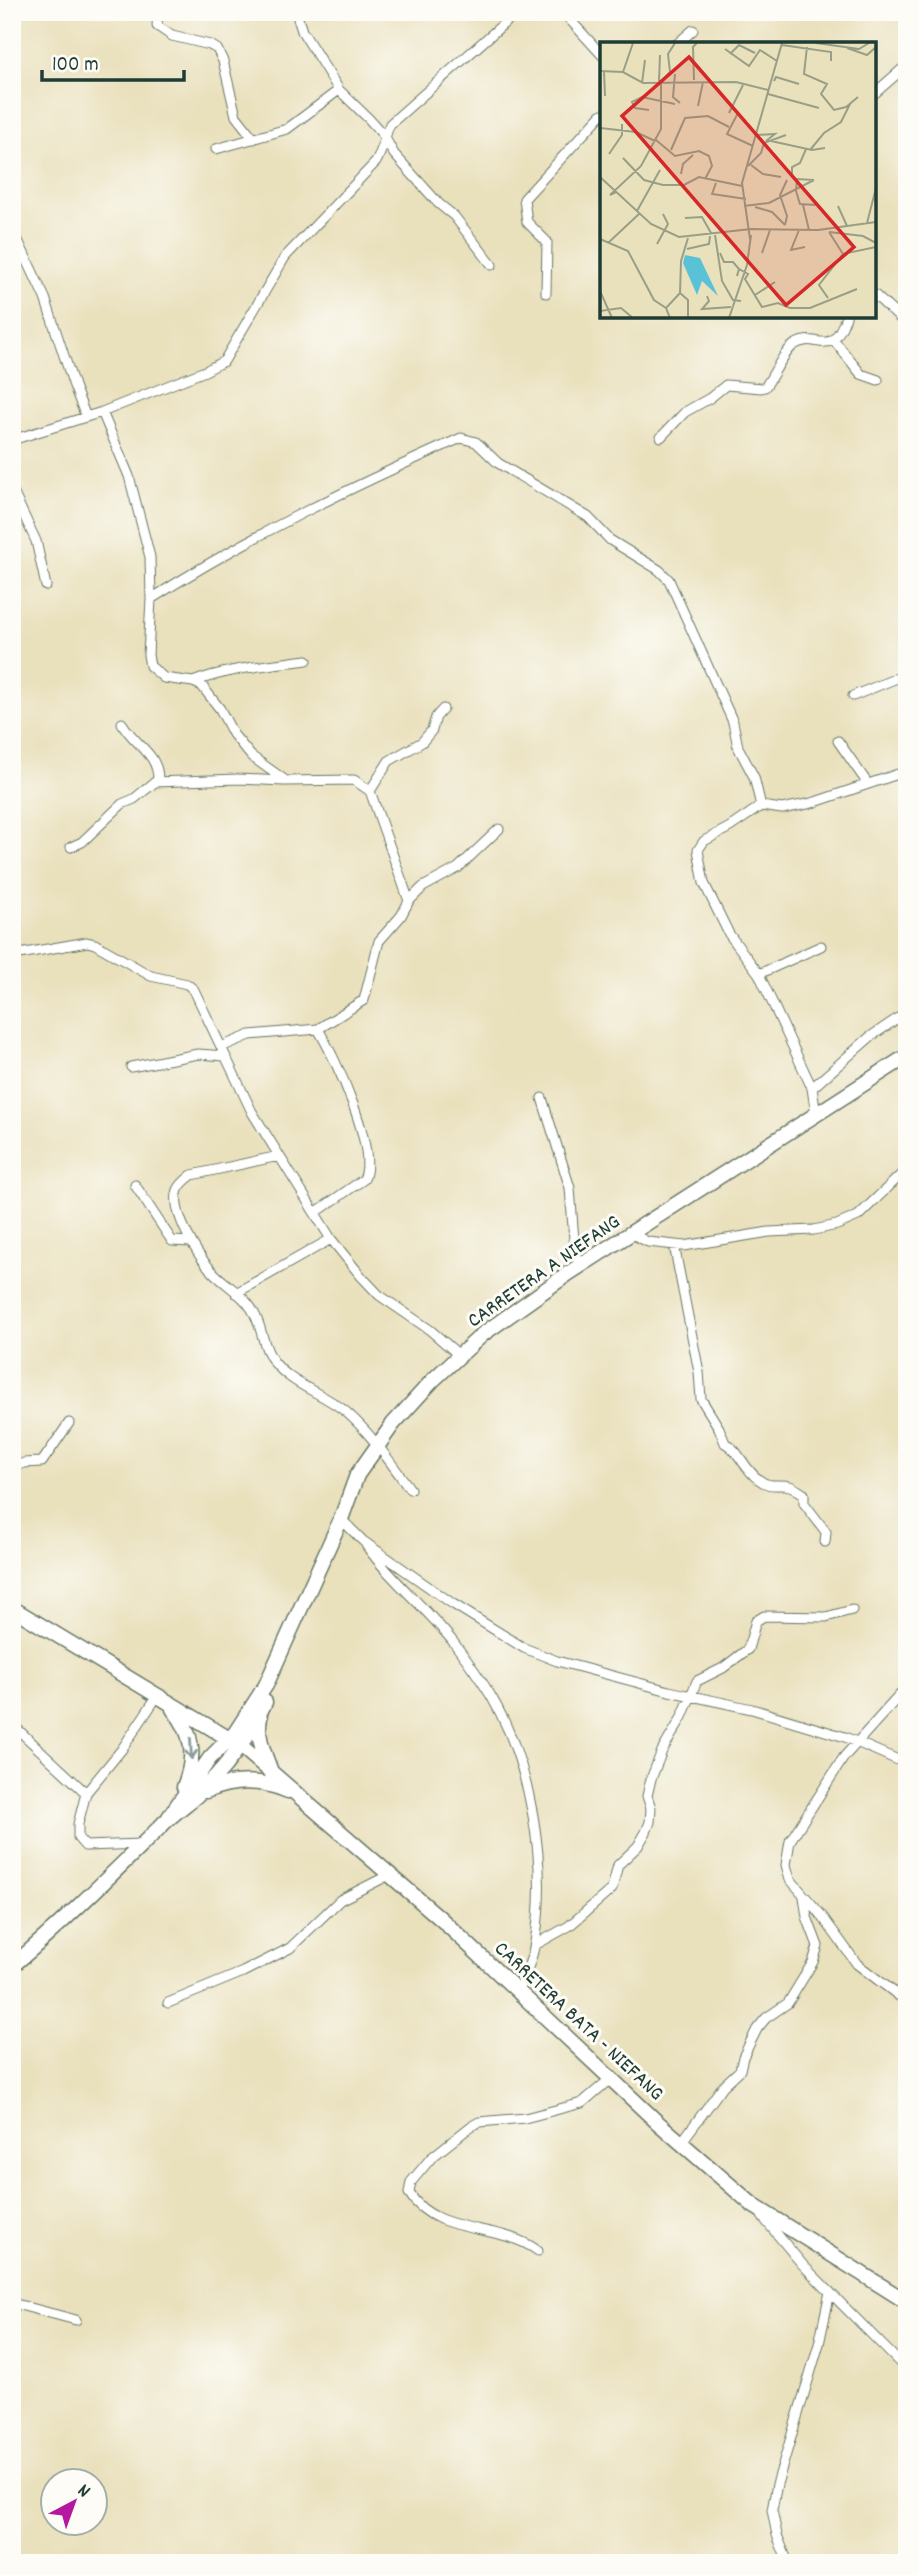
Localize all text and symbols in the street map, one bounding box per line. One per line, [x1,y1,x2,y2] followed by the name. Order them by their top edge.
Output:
[42,38,184,82] scale bar
[600,42,877,318] inset map
[52,51,99,81] text: 100 m
[462,1208,627,1337] street label: CARRETERA A NIEFANG
[184,1737,197,1760] one-way arrow
[486,1935,670,2109] street label: CARRETERA BATA - NIEFANG
[38,2466,108,2536] north arrow
[70,2479,95,2505] text: N

